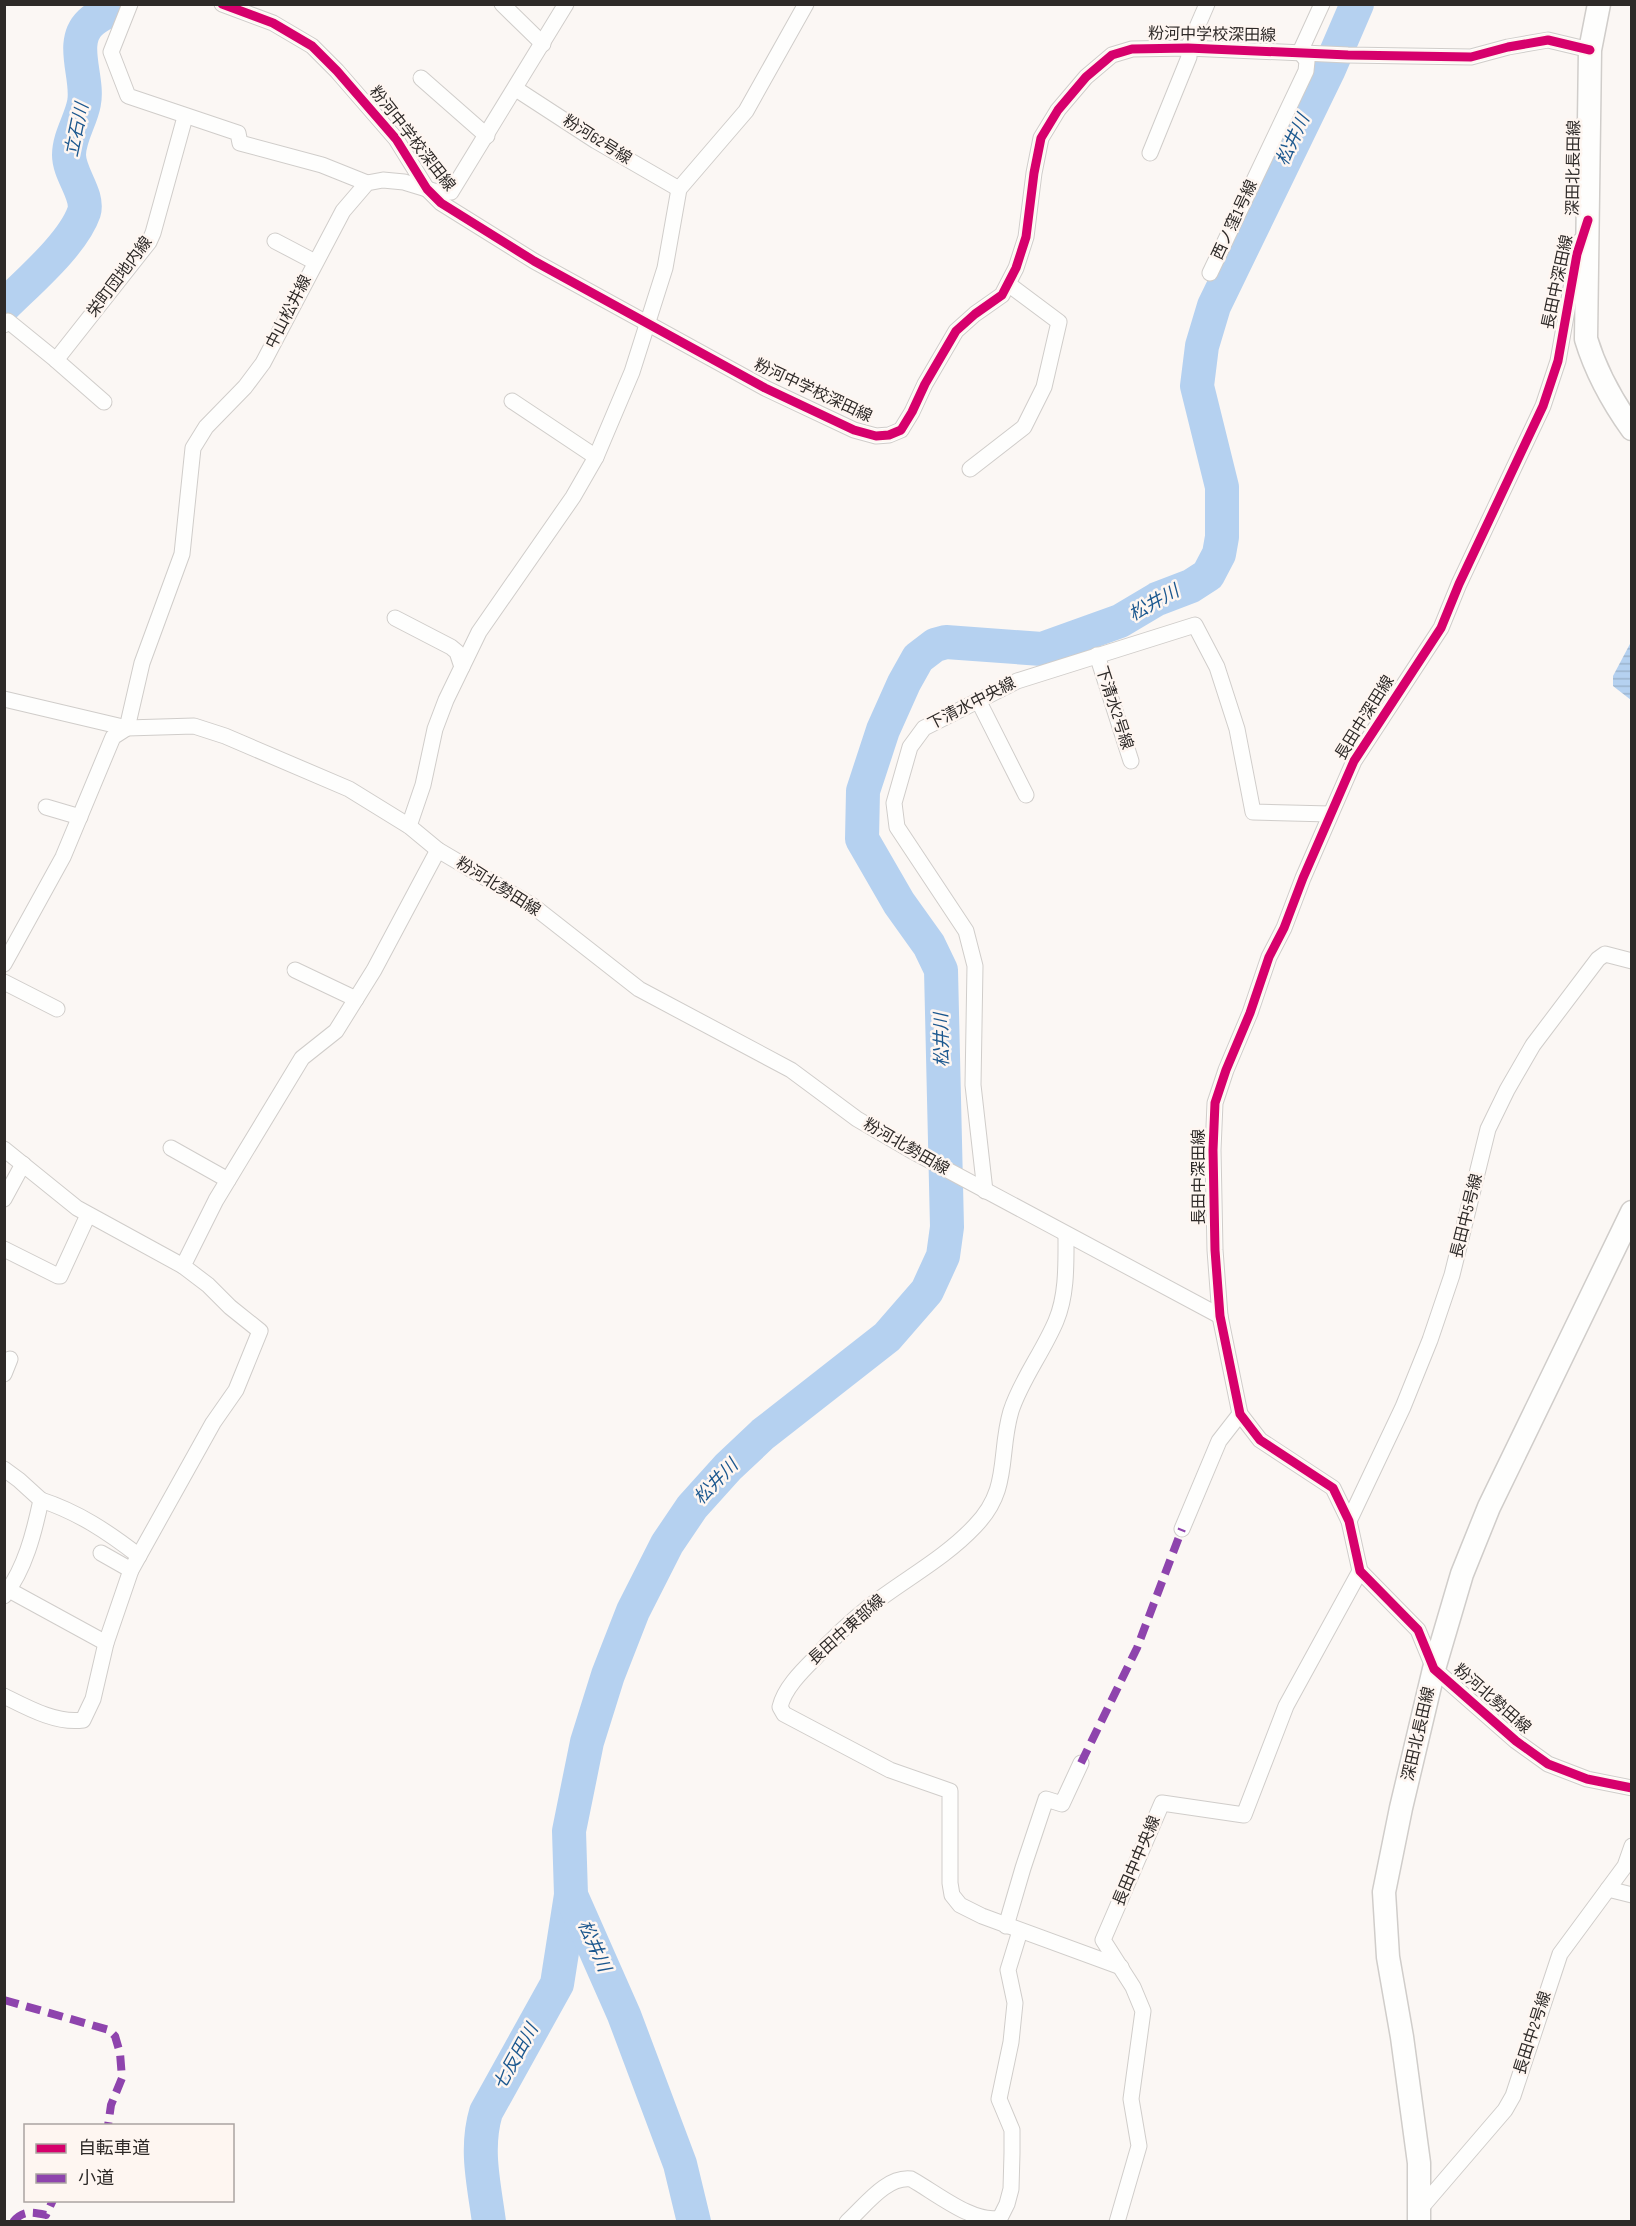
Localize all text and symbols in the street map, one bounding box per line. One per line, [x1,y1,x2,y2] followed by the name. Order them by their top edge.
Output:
[1148,24,1276,46] street label: 粉河中学校深田線
[365,83,459,195] street label: 粉河中学校深田線
[61,99,93,159] water label: 立石川
[1272,109,1315,169] water label: 松井川
[559,111,635,169] street label: 粉河62号線
[1564,120,1584,216] street label: 深田北長田線
[1208,177,1262,263] street label: 西ノ窪1号線
[84,233,156,321] street label: 栄町団地内線
[1539,233,1577,331] street label: 長田中深田線
[262,272,316,352] street label: 中山松井線
[751,355,875,427] street label: 粉河中学校深田線
[1125,580,1184,625] water label: 松井川
[1092,664,1136,752] street label: 下清水2号線
[1332,672,1398,764] street label: 長田中深田線
[925,674,1019,734] street label: 下清水中央線
[452,854,544,920] street label: 粉河北勢田線
[931,1011,953,1067] water label: 松井川
[860,1115,952,1179] street label: 粉河北勢田線
[1190,1129,1209,1225] street label: 長田中深田線
[1447,1172,1487,1260] street label: 長田中5号線
[690,1454,744,1509] water label: 松井川
[805,1591,889,1669] street label: 長田中東部線
[1450,1660,1534,1738] street label: 粉河北勢田線
[1399,1685,1439,1783] street label: 深田北長田線
[1109,1813,1165,1909] street label: 長田中中央線
[573,1917,615,1977] water label: 松井川
[1511,1989,1555,2077] street label: 長田中2号線
[489,2019,544,2094] water label: 七反田川
[24,2124,234,2202] legend
[78,2138,150,2159] text: 自転車道
[78,2168,114,2189] text: 小道

